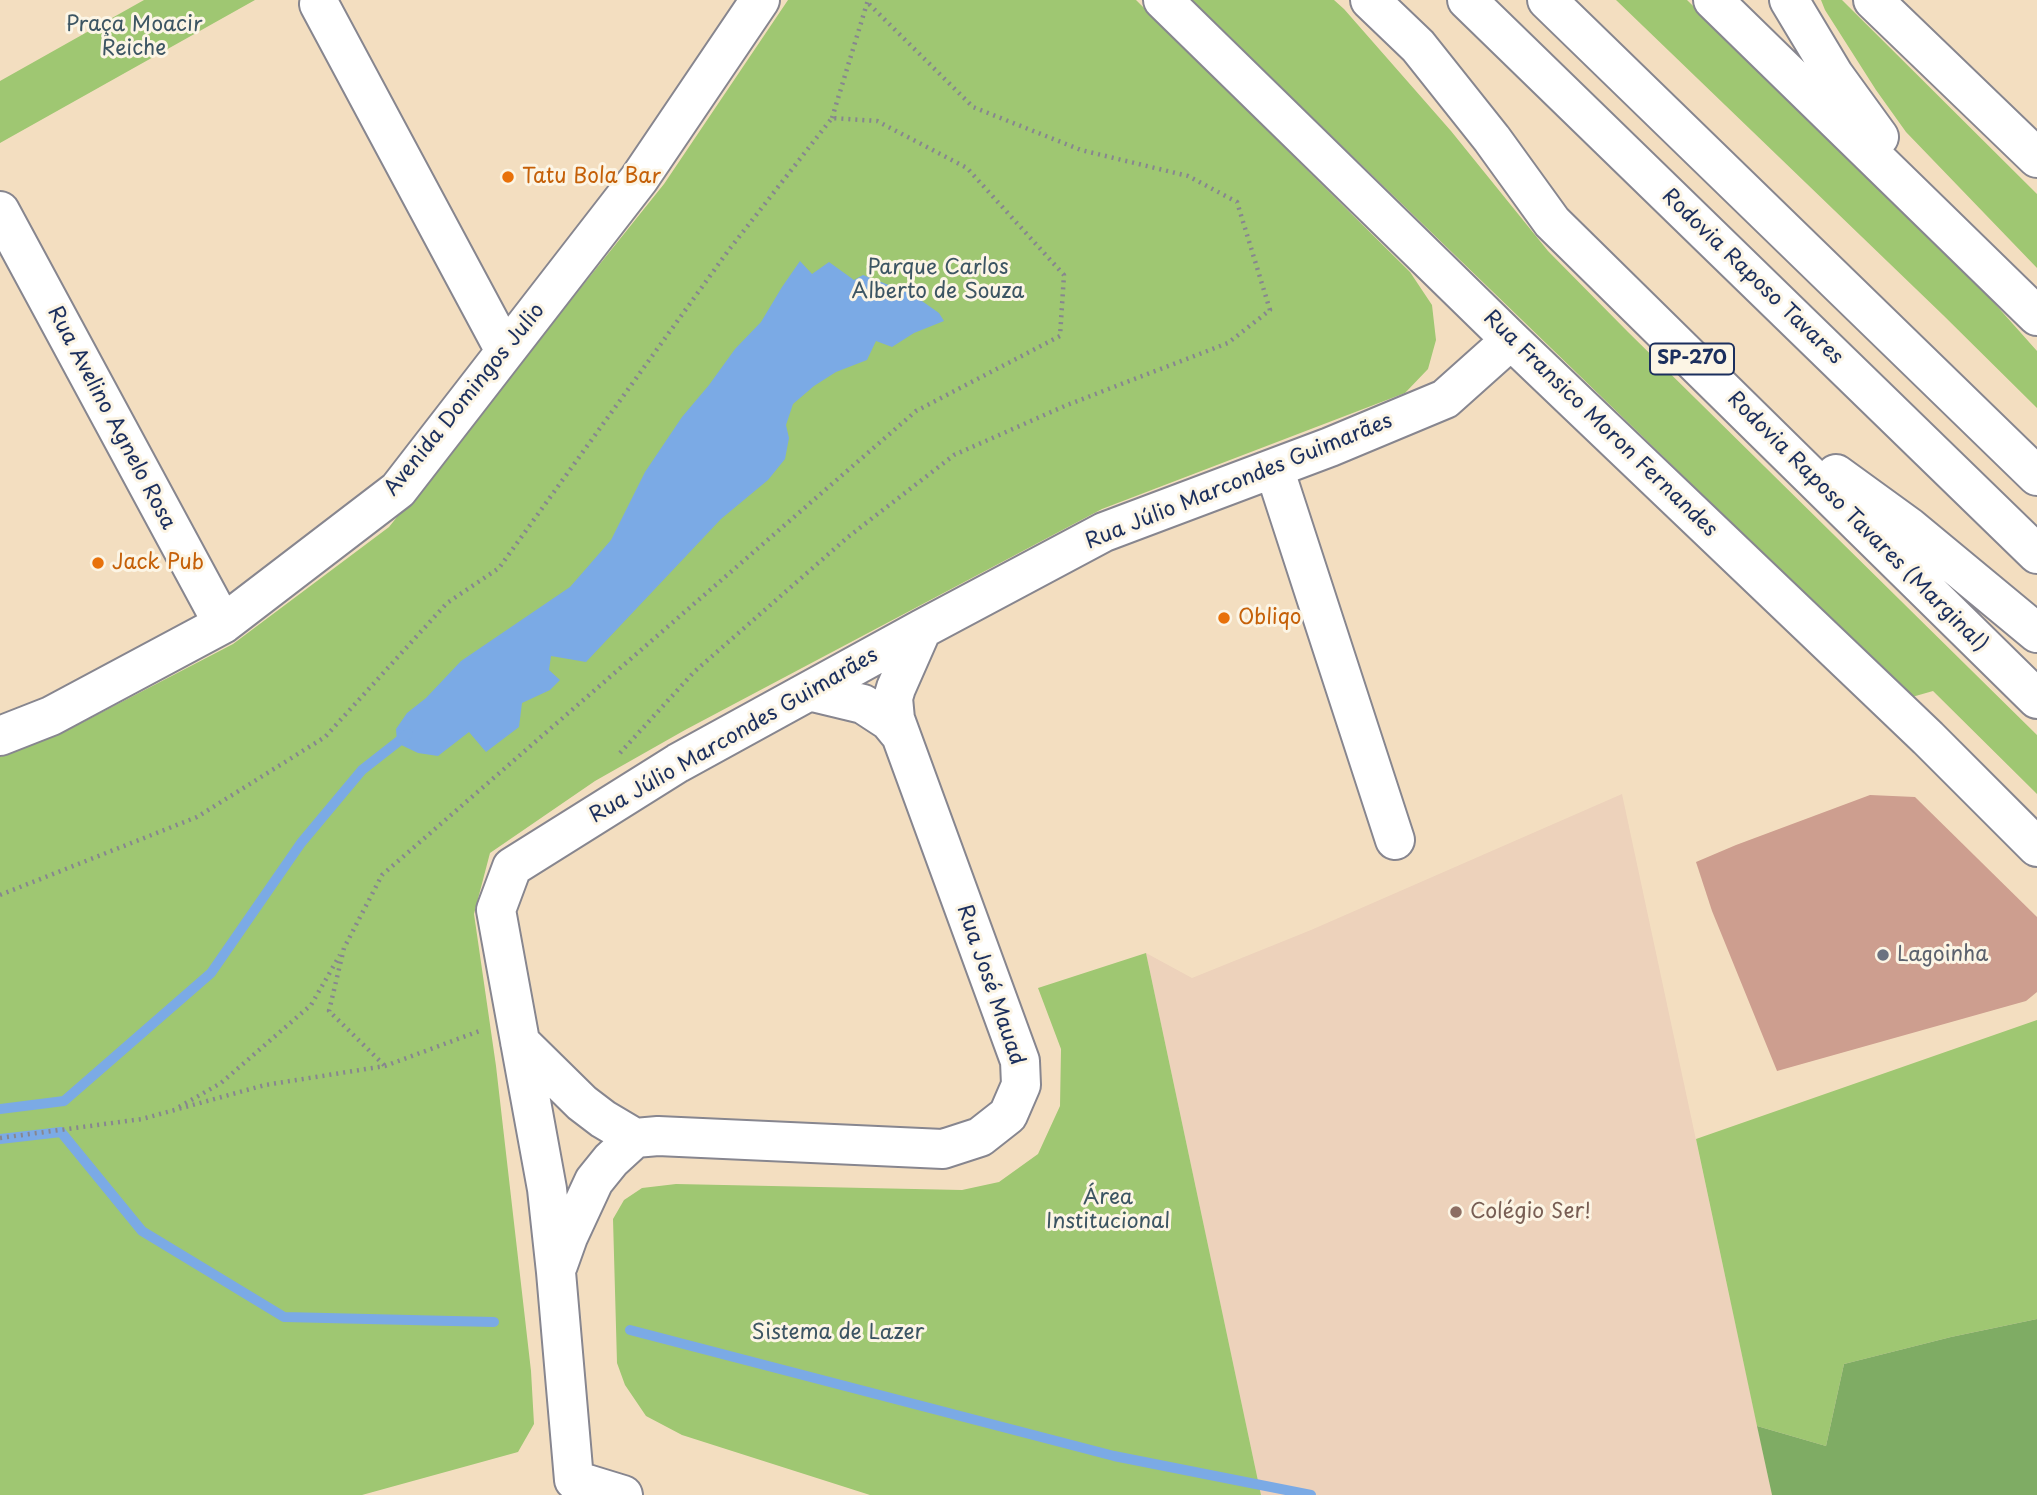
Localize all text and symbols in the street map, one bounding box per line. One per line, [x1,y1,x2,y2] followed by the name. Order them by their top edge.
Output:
[66,12,202,62] park label: Praça Moacir Reiche
[522,164,661,190] place label: Tatu Bola Bar
[500,169,516,185] marker: Tatu Bola Bar
[1656,184,1848,370] street label: Rodovia Raposo Tavares
[852,255,1024,305] park label: Parque Carlos Alberto de Souza
[380,299,550,501] street label: Avenida Domingos Julio
[41,302,181,534] street label: Rua Avelino Agnelo Rosa
[1478,305,1722,543] street label: Rua Fransico Moron Fernandes
[1650,344,1734,374] road number: SP-270
[1722,387,1992,657] street label: Rodovia Raposo Tavares (Marginal)
[1082,409,1396,555] street label: Rua Júlio Marcondes Guimarães
[112,550,204,576] place label: Jack Pub
[90,555,106,571] marker: Jack Pub
[1238,605,1302,631] place label: Obliqo
[1216,610,1232,626] marker: Obliqo
[585,643,883,829] street label: Rua Júlio Marcondes Guimarães
[951,902,1029,1068] street label: Rua José Mauad
[1897,942,1988,968] place label: Lagoinha
[1875,947,1891,963] marker: Lagoinha
[1046,1185,1170,1235] park label: Área Institucional
[1470,1199,1591,1225] place label: Colégio Ser!
[1448,1204,1464,1220] marker: Colégio Ser!
[752,1320,924,1346] park label: Sistema de Lazer

